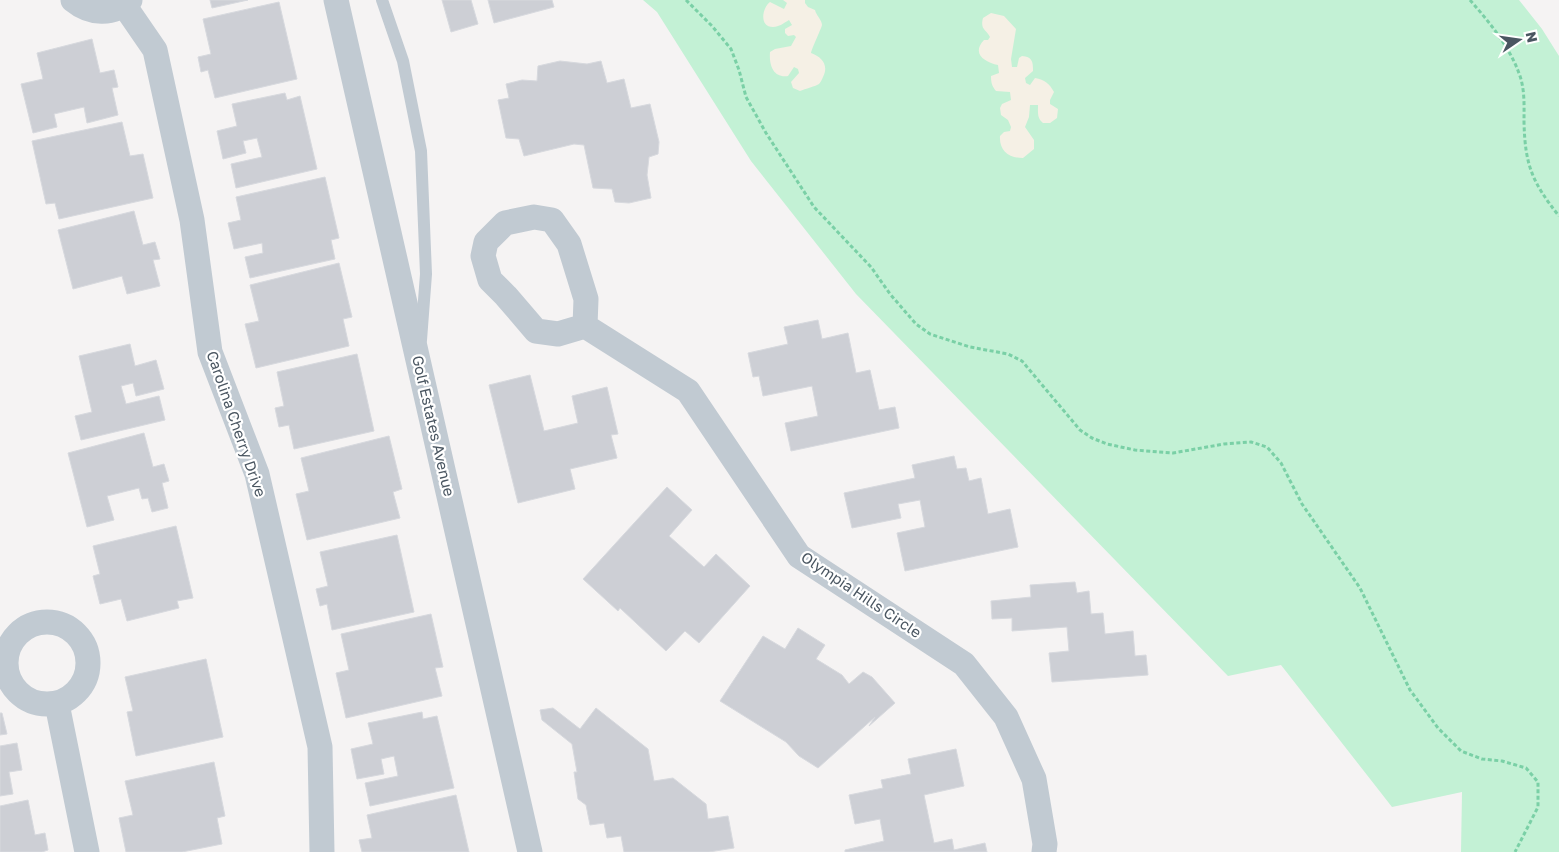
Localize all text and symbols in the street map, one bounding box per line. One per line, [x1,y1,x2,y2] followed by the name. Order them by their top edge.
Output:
[1494,15,1544,65] north arrow
[1523,30,1542,44] text: N
[203,348,270,499] street label: Carolina Cherry Drive
[409,354,459,498] street label: Golf Estates Avenue
[798,547,925,641] street label: Olympia Hills Circle

